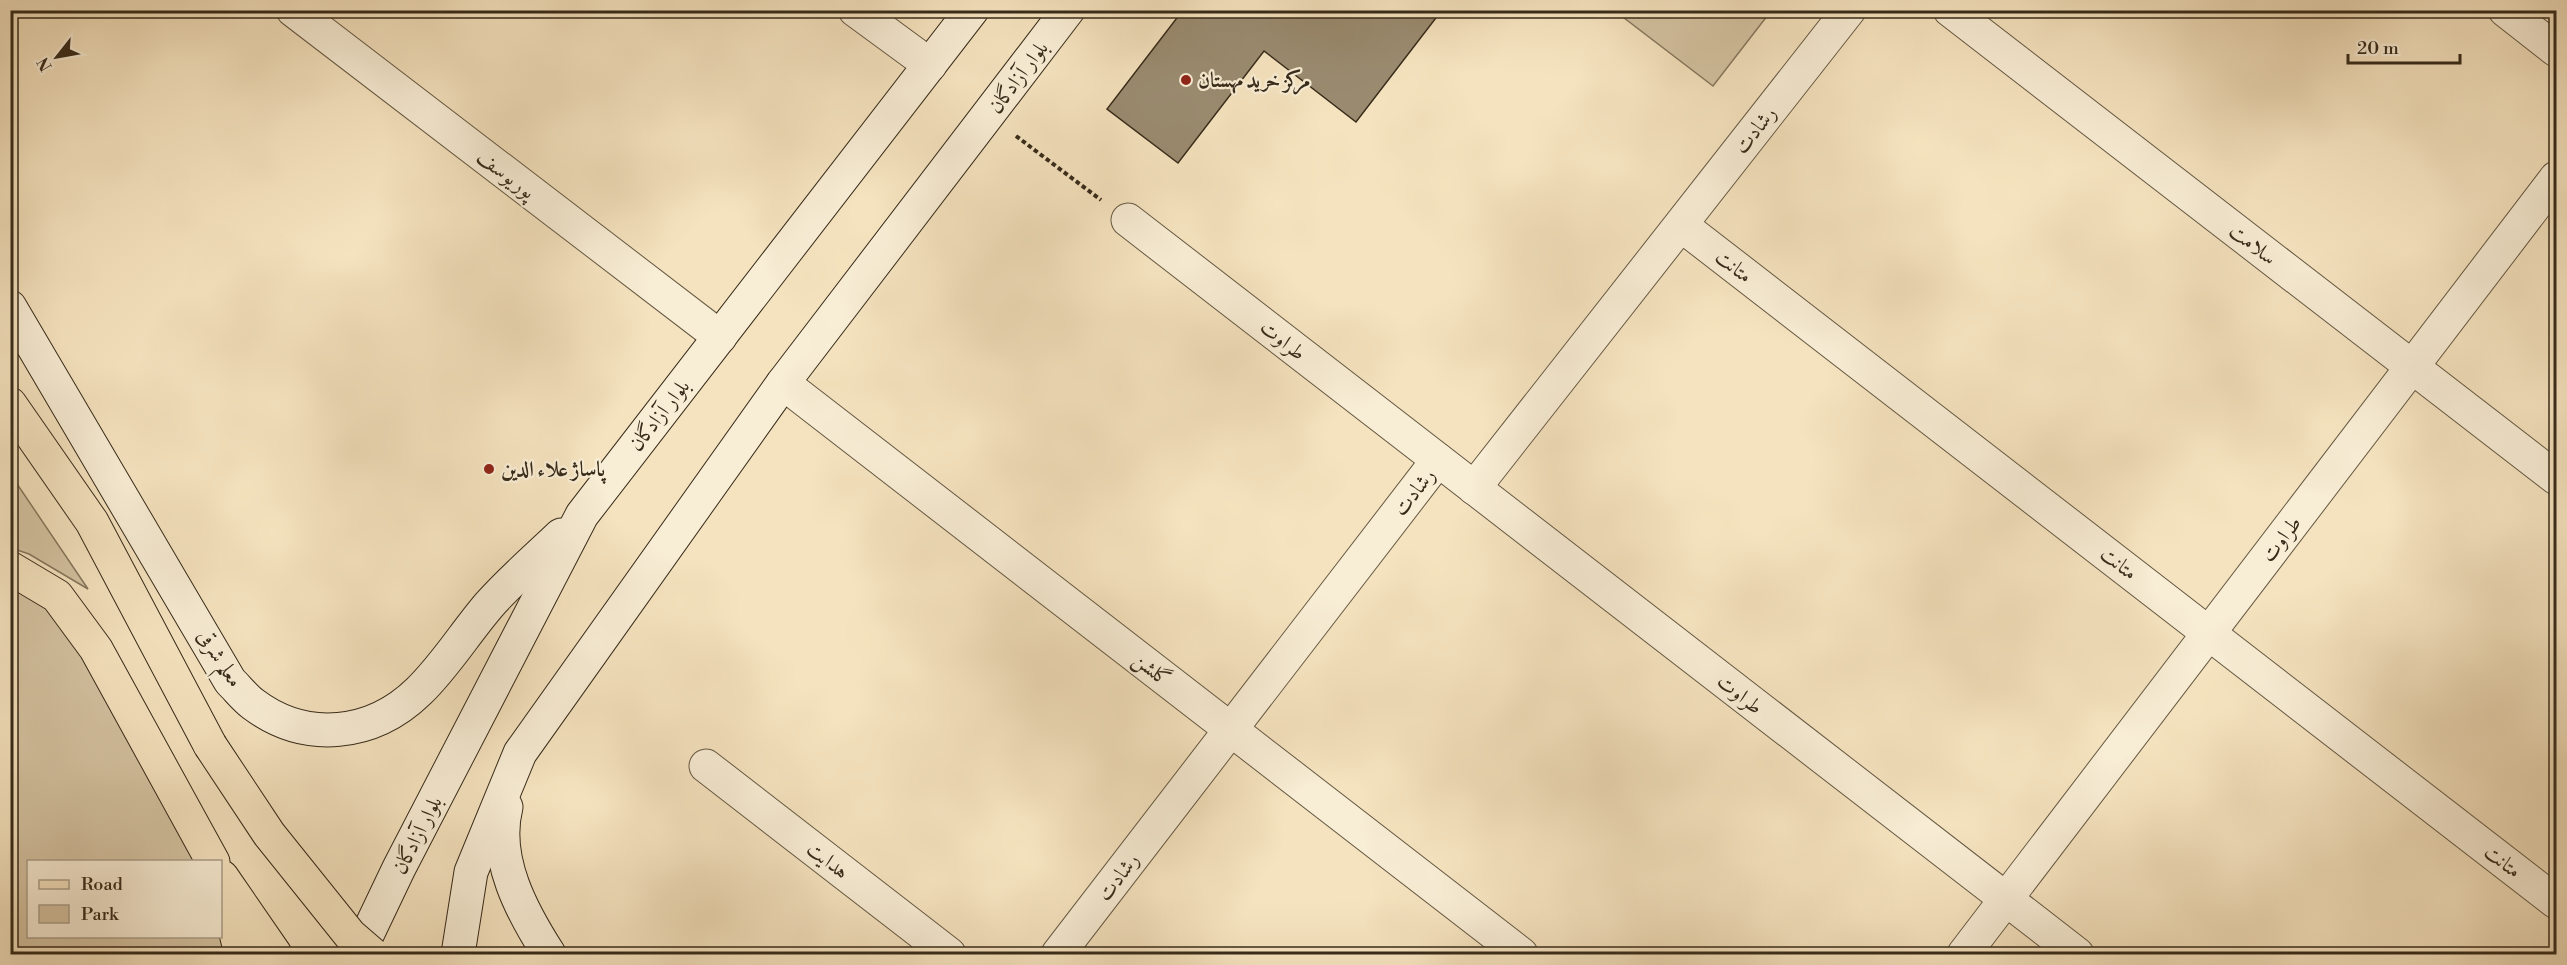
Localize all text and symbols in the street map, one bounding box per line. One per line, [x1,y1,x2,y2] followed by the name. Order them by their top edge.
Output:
[27,27,87,87] north arrow
[2348,27,2460,65] scale bar
[982,35,1055,119] street label: بلوار آزادگان
[2357,37,2399,60] text: 20 m
[33,53,57,75] text: N
[1198,68,1310,95] place label: مرکز خرید مهستان
[1179,73,1193,87] marker: مرکز خرید مهستان
[1729,101,1783,160] street label: رشادت
[470,144,541,207] street label: پوریوسف
[2223,218,2281,271] street label: سلامت
[1710,244,1757,289] street label: متانت
[1254,315,1311,367] street label: طراوت
[623,374,696,457] street label: بلوار آزادگان
[501,457,607,484] place label: پاساژ علاء الدین
[482,462,496,476] marker: پاساژ علاء الدین
[1388,463,1442,522] street label: رشادت
[2256,511,2308,568] street label: طراوت
[2095,541,2142,586] street label: متانت
[185,625,248,696] street label: معلم شرقی
[1127,646,1176,693] street label: گلشن
[1711,669,1768,721] street label: طراوت
[386,791,449,879] street label: بلوار آزادگان
[801,836,854,885] street label: هدایت
[2479,839,2526,884] street label: متانت
[1092,848,1145,907] street label: رشادت
[27,860,222,938] legend
[81,873,124,896] text: Road
[81,903,120,926] text: Park

